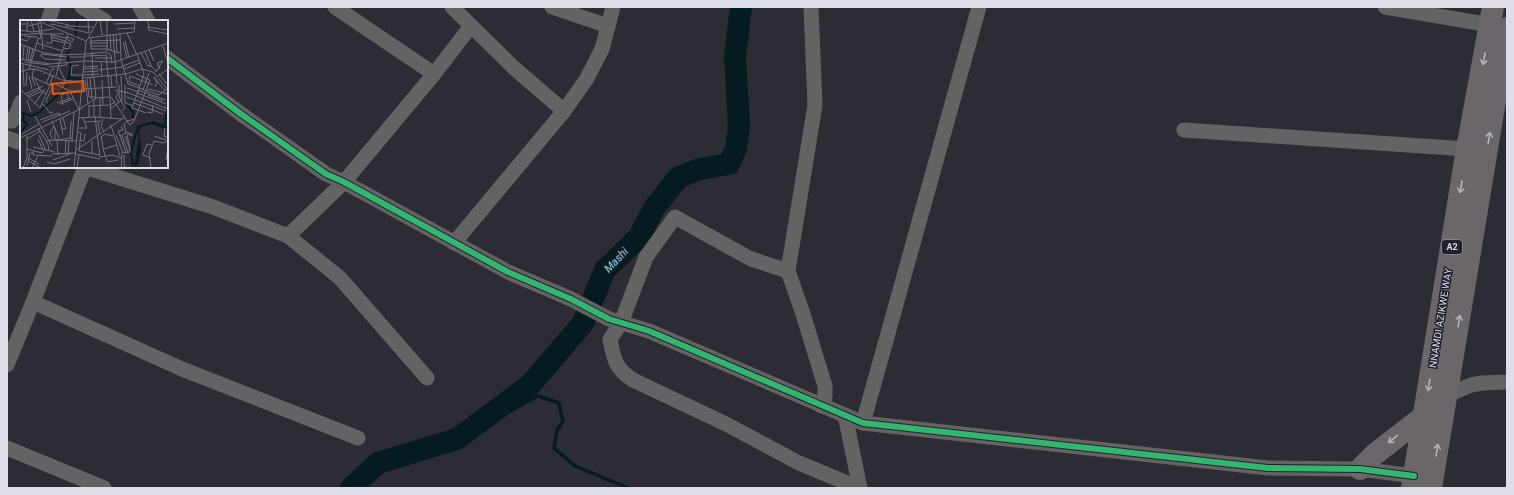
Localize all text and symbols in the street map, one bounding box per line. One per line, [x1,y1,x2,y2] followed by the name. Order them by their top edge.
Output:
[20,20,168,168] inset map
[1480,52,1488,65] one-way arrow
[1485,132,1493,145] one-way arrow
[1457,180,1465,193] one-way arrow
[1442,240,1462,254] road number: A2
[602,245,631,275] water label: Mashi
[1427,268,1454,369] street label: NNAMDI AZIKWE WAY
[1455,315,1463,328] one-way arrow
[1425,378,1433,391] one-way arrow
[1388,435,1399,444] one-way arrow
[1434,443,1442,456] one-way arrow

